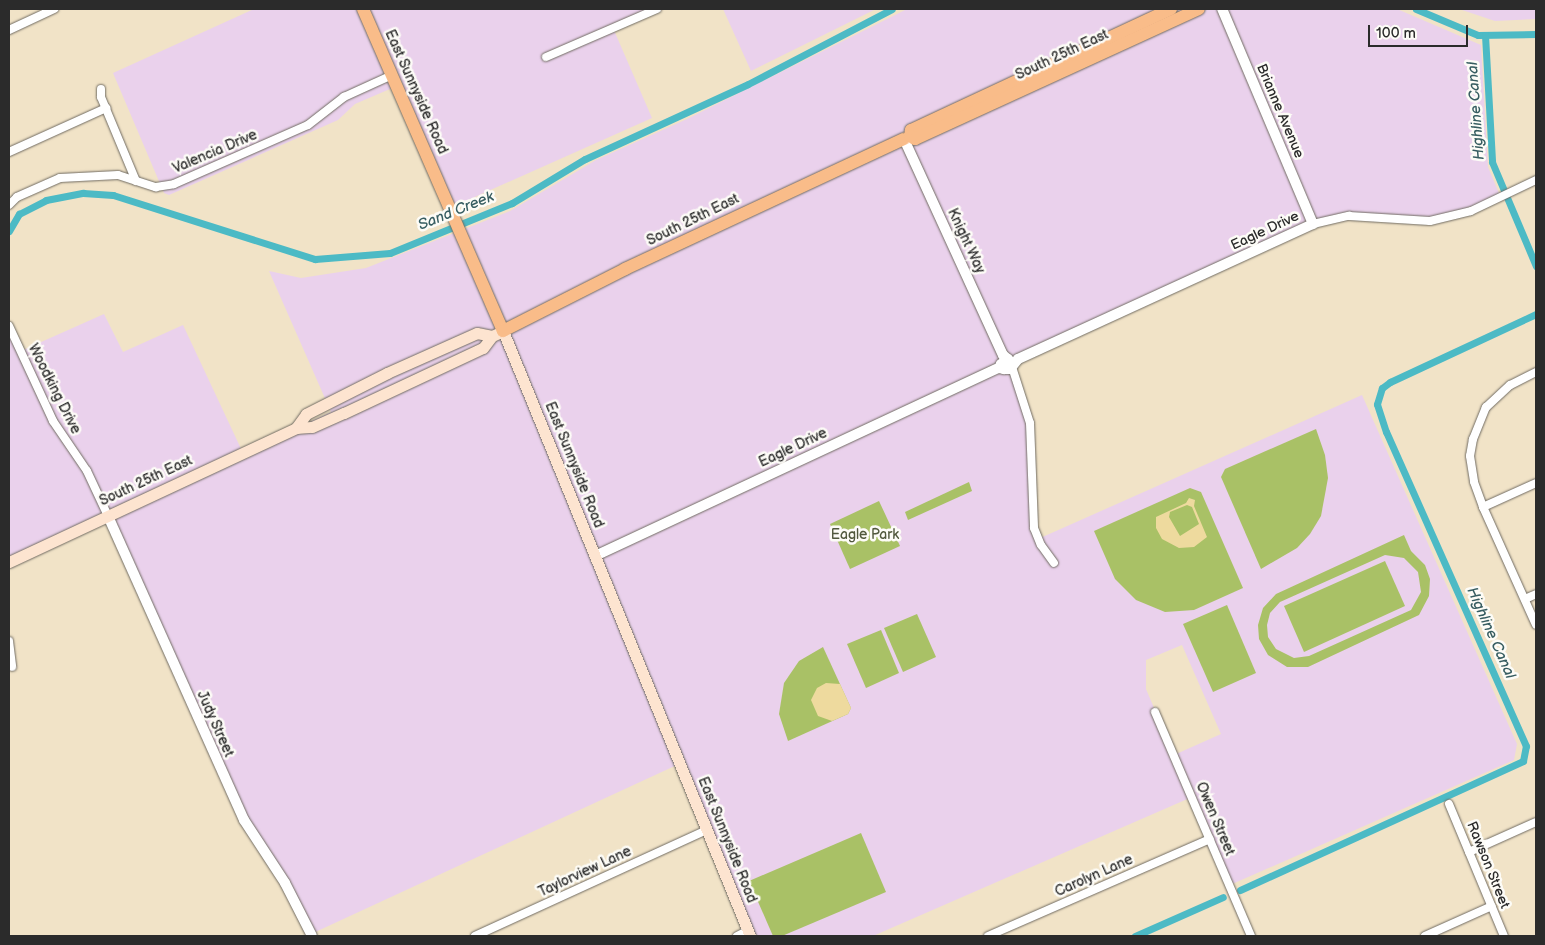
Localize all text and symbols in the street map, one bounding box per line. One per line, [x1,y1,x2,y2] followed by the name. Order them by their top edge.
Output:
[1370,15,1470,47] scale bar
[1376,24,1416,43] text: 100 m
[1013,26,1111,84] street label: South 25th East
[381,27,451,157] street label: East Sunnyside Road
[1253,61,1307,161] street label: Brianne Avenue
[1464,61,1488,161] water label: Highline Canal
[170,127,260,177] street label: Valencia Drive
[416,188,496,234] water label: Sand Creek
[644,190,742,250] street label: South 25th East
[944,206,988,276] street label: Knight Way
[1228,208,1302,254] street label: Eagle Drive
[24,341,84,437] street label: Woodking Drive
[541,399,607,531] street label: East Sunnyside Road
[756,425,830,471] street label: Eagle Drive
[97,452,195,510] street label: South 25th East
[831,527,899,543] park label: Eagle Park
[1463,584,1519,682] water label: Highline Canal
[193,688,237,760] street label: Judy Street
[694,774,760,906] street label: East Sunnyside Road
[1192,780,1238,858] street label: Owen Street
[1463,819,1513,911] street label: Rawson Street
[536,843,634,901] street label: Taylorview Lane
[1052,851,1136,901] street label: Carolyn Lane

